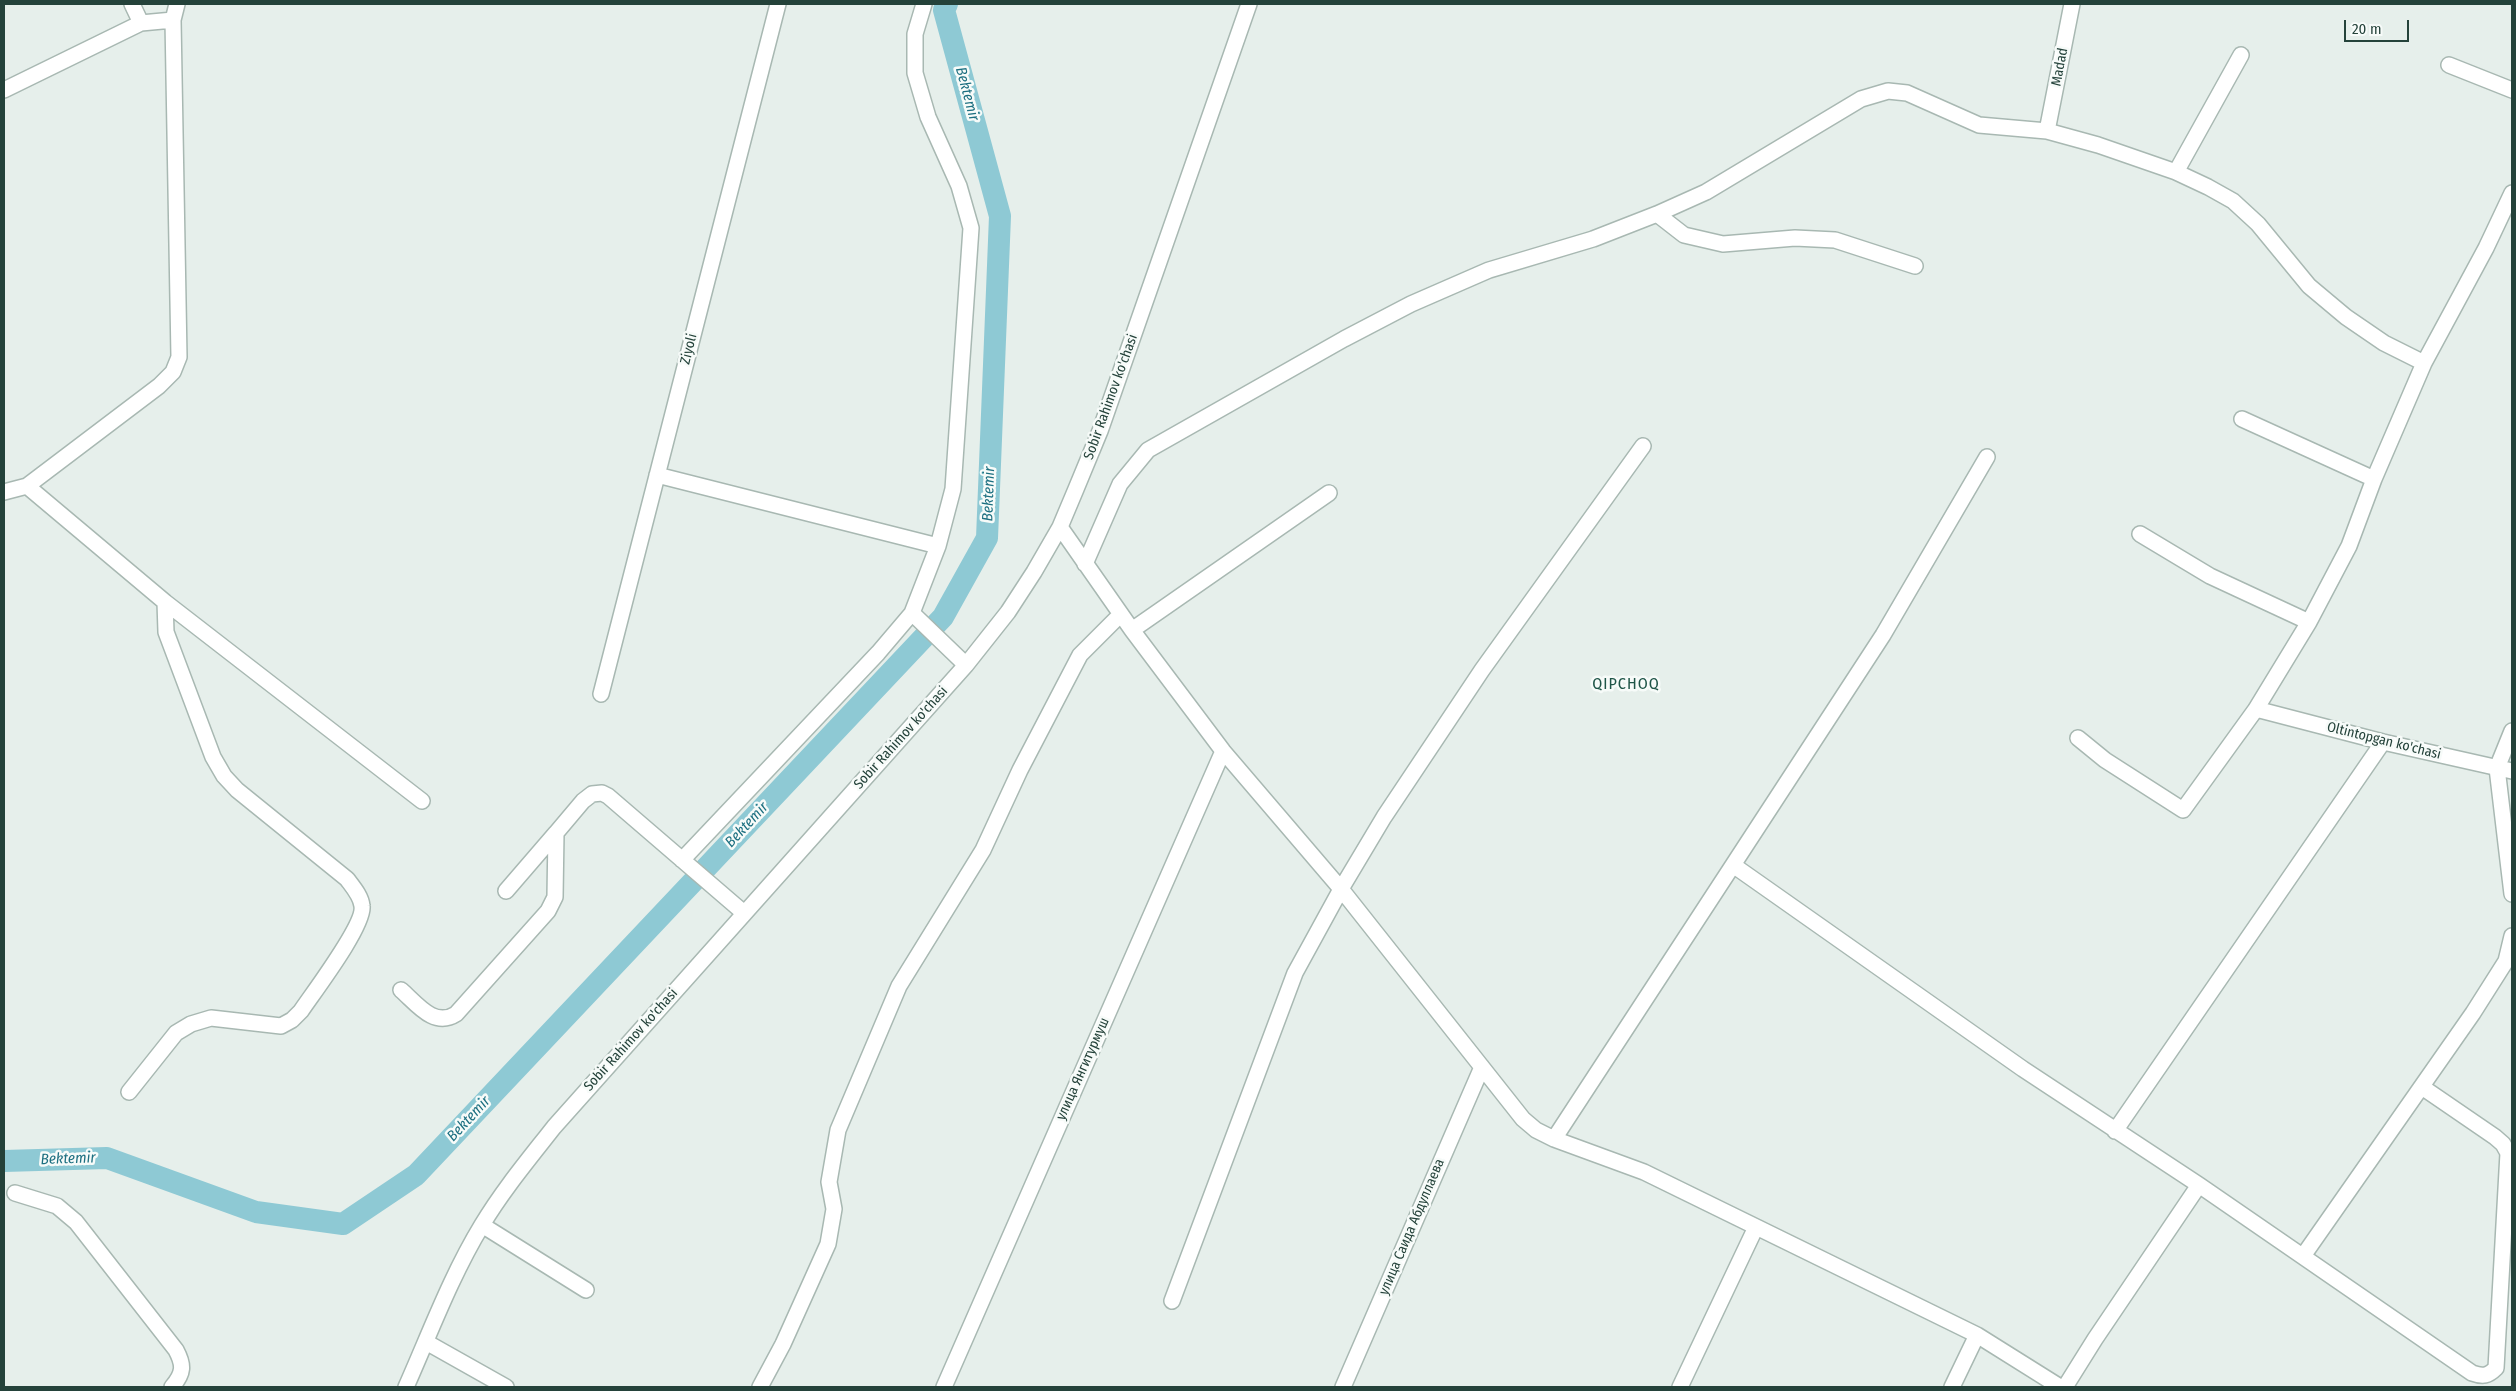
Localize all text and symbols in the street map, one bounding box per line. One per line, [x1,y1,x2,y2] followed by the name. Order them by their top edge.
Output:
[2346,10,2411,42] scale bar
[2352,20,2382,38] text: 20 m
[2048,46,2072,88] street label: Madad
[951,65,983,123] water label: Bektemir
[677,332,701,366] street label: Ziyoli
[1080,332,1142,462] street label: Sobir Rahimov ko'chasi
[979,466,999,522] water label: Bektemir
[1591,675,1661,695] district label: QIPCHOQ
[851,683,951,793] street label: Sobir Rahimov ko'chasi
[2325,719,2443,763] street label: Oltintopgan ko'chasi
[722,799,772,851] water label: Bektemir
[581,985,681,1095] street label: Sobir Rahimov ko'chasi
[1053,1015,1113,1123] street label: улица Янгитурмуш
[444,1093,494,1145] water label: Bektemir
[40,1149,96,1169] water label: Bektemir
[1376,1156,1448,1298] street label: улица Саида Абдуллаева

